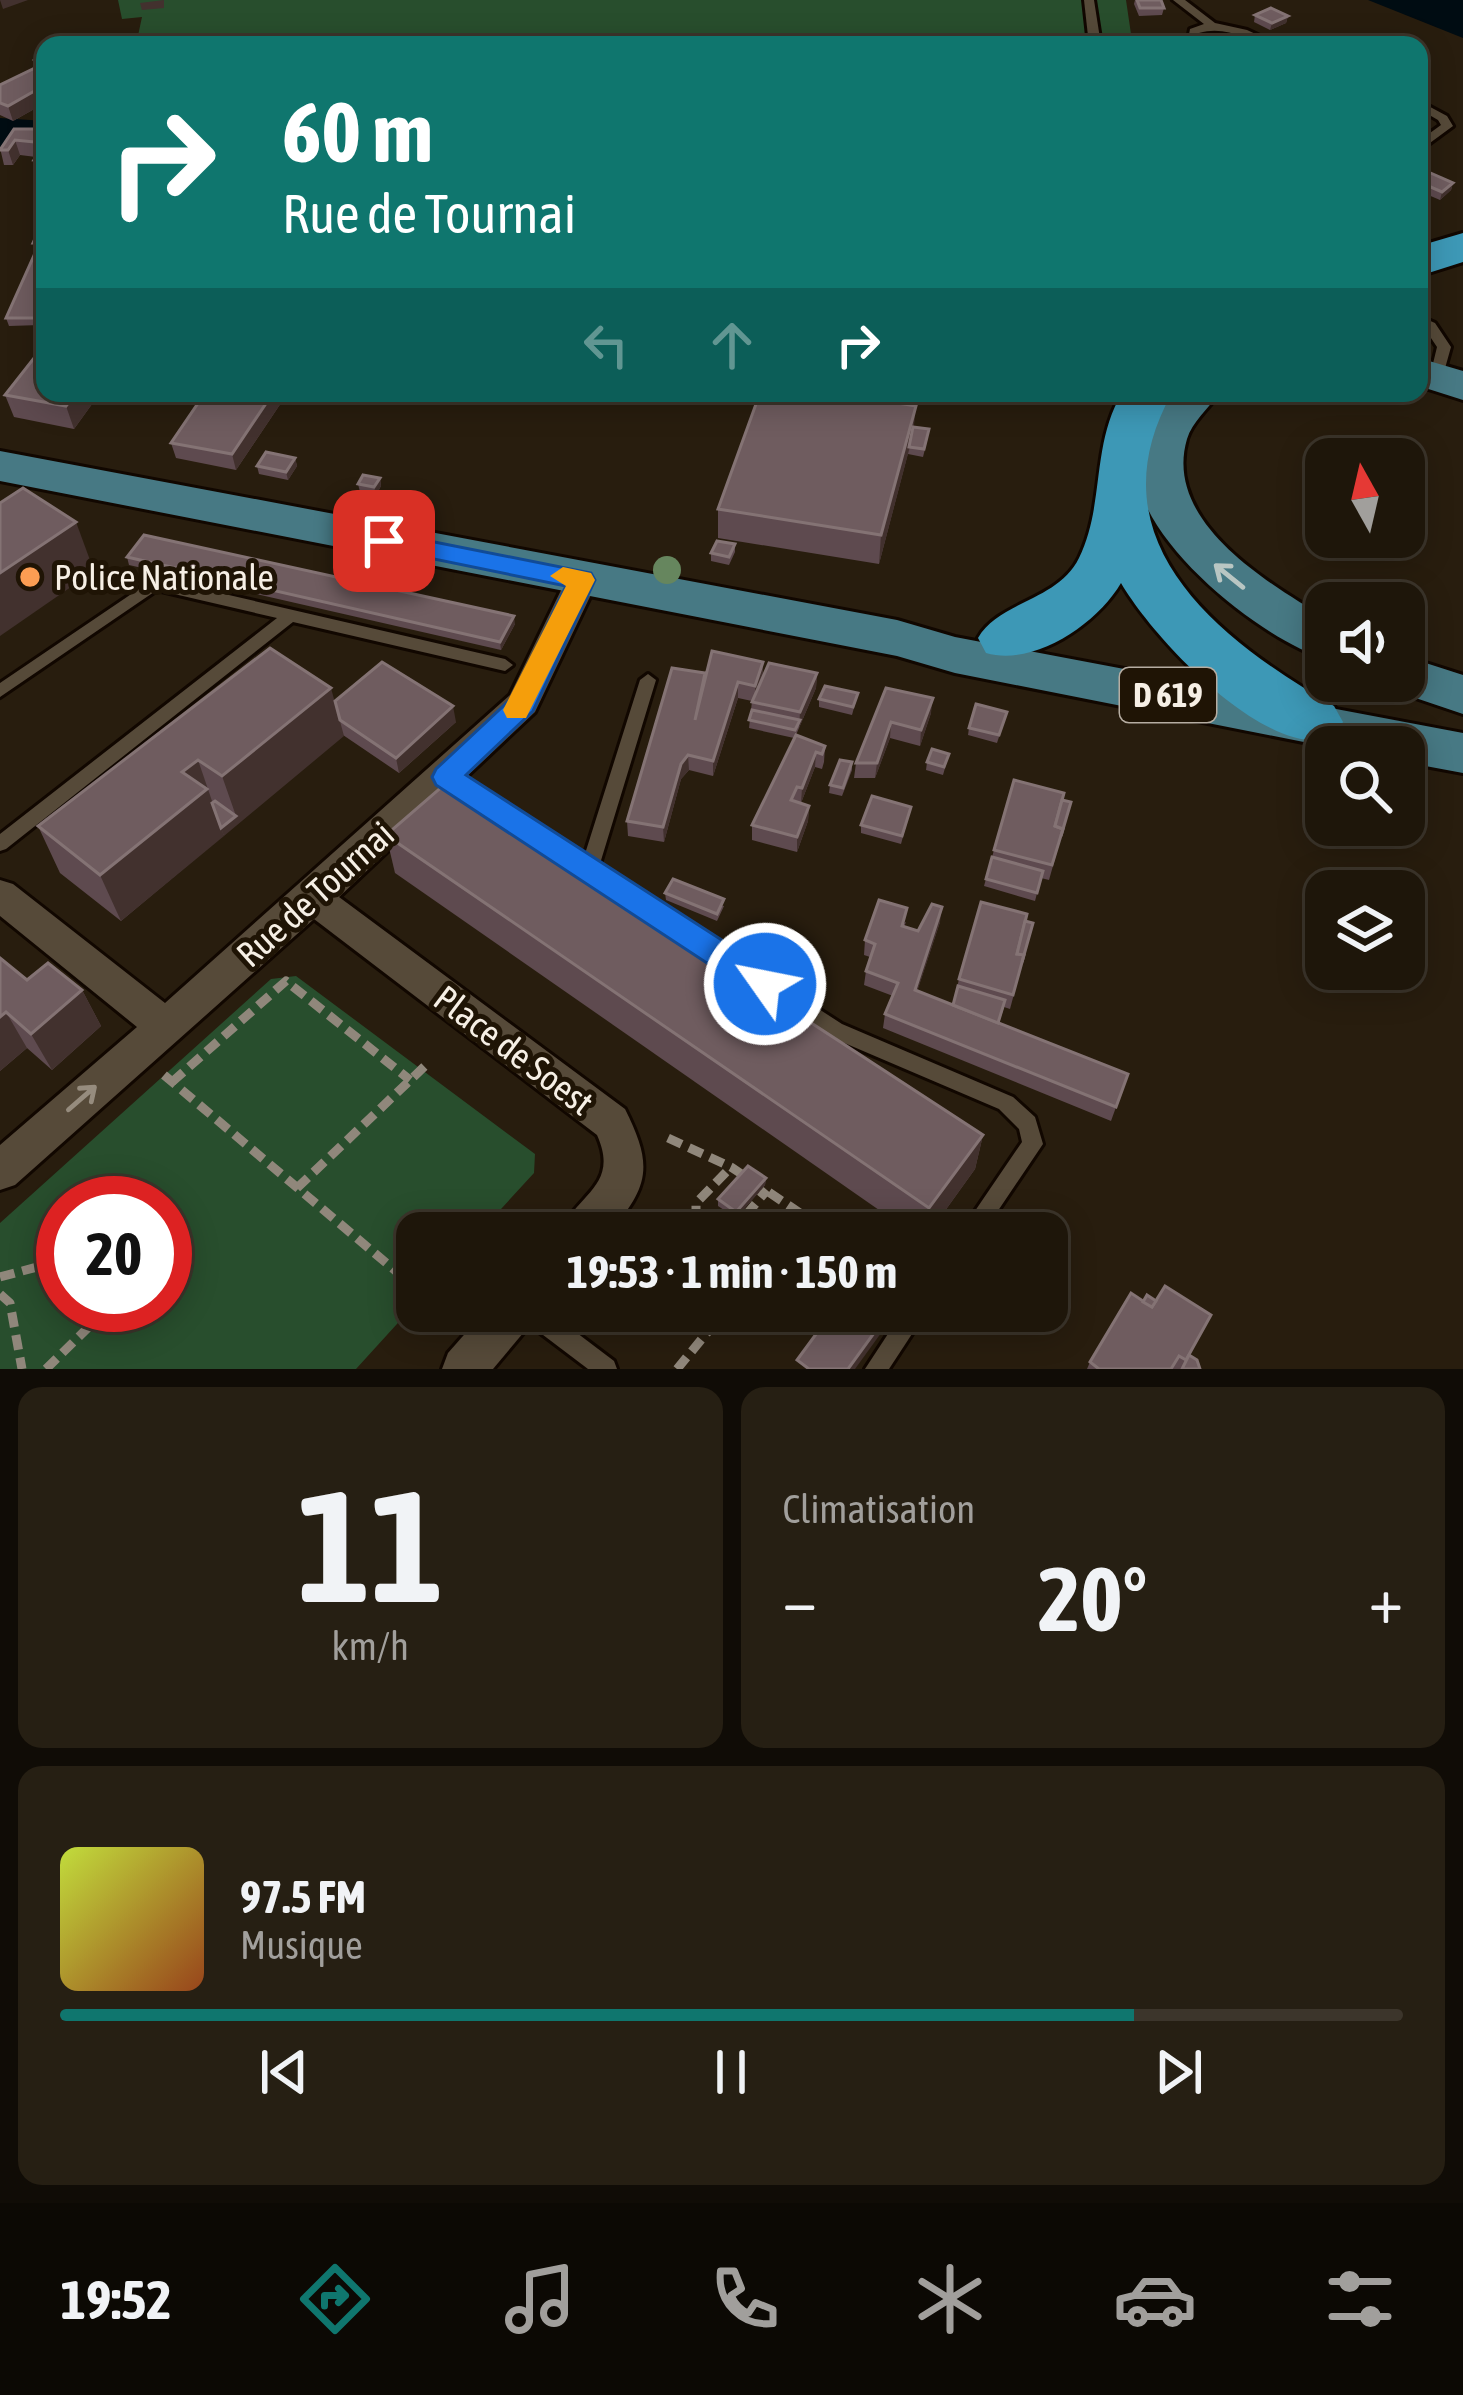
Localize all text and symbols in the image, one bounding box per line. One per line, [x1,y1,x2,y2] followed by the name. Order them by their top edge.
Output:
[84,84,240,240] icon: right
[282,84,433,180] text: 60 m
[282,183,576,244] text: Rue de Tournai
[573,312,639,378] icon: left
[699,312,765,378] icon: ahead
[825,312,891,378] icon: right
[1305,438,1425,558] north arrow
[1305,438,1425,990] map controls
[333,490,435,592] pin
[351,508,417,574] icon: arrive
[54,556,274,598] place label: Police Nationale
[1214,562,1245,590] one-way arrow
[17,564,43,590] marker: Police Nationale
[1305,582,1425,702] button: sound
[1120,668,1216,722] road number: D 619
[1305,726,1425,846] button: search
[228,813,402,975] street label: Rue de Tournai
[1305,870,1425,990] button: layers
[702,921,828,1047] position arrow
[426,977,602,1123] street label: Place de Soest
[67,1085,97,1113] one-way arrow
[36,1176,192,1332] speed limit sign: 20
[567,1246,897,1298] text: 19:53 · 1 min · 150 m
[297,1456,444,1635] text: 11
[783,1487,975,1531] text: Climatisation
[1038,1547,1147,1650] text: 20°
[783,1561,817,1637] text: −
[1369,1561,1403,1637] text: +
[332,1624,409,1668] text: km/h
[240,1871,366,1923] text: 97.5 FM
[240,1923,363,1967] text: Musique
[251,2039,317,2105] icon: previous
[698,2039,764,2105] icon: pause
[1146,2039,1212,2105] icon: next
[293,2257,377,2341] icon: directions
[498,2257,582,2341] icon: music
[703,2257,787,2341] icon: phone
[908,2257,992,2341] icon: climate
[1113,2257,1197,2341] icon: car
[1318,2257,1402,2341] icon: filters
[61,2269,172,2330] text: 19:52

